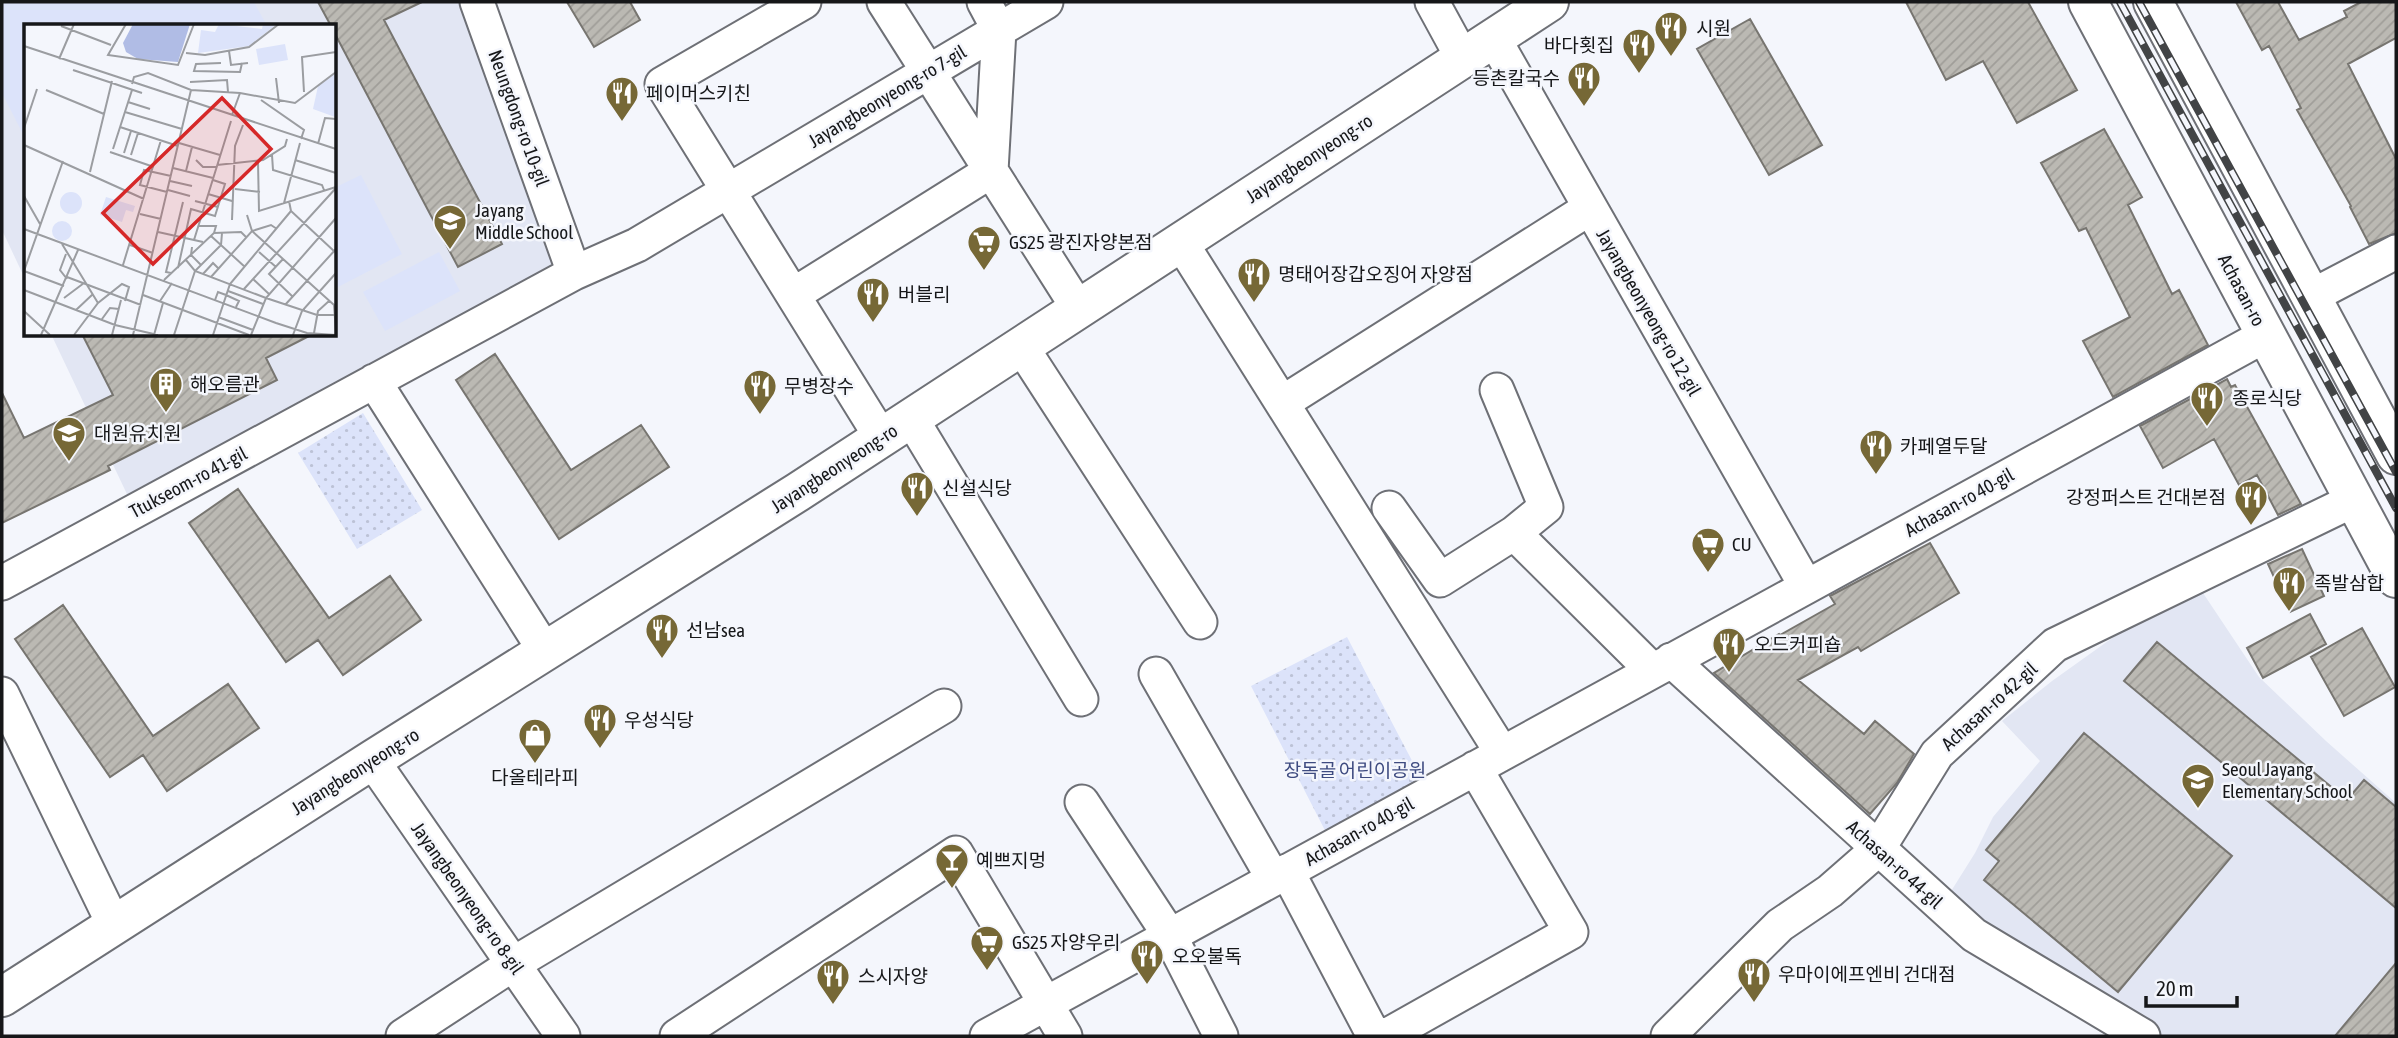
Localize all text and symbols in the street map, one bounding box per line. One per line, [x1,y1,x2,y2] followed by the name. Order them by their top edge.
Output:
[1652,9,1690,58] restaurant icon: 시원
[1696,17,1731,39] place label: 시원
[24,24,336,336] inset map
[1620,26,1658,75] restaurant icon: 바다횟집
[1544,34,1614,56] place label: 바다횟집
[804,40,970,152] street label: Jayangbeonyeong-ro 7-gil
[484,47,554,189] street label: Neungdong-ro 10-gil
[1565,59,1603,108] restaurant icon: 등촌칼국수
[1473,67,1560,89] place label: 등촌칼국수
[603,74,641,123] restaurant icon: 페이머스키친
[646,82,751,104] place label: 페이머스키친
[1242,109,1376,207] street label: Jayangbeonyeong-ro
[475,199,573,243] place label: Jayang Middle School
[431,202,469,251] school or university icon: Jayang Middle School
[965,223,1003,272] supermarket icon: GS25 광진자양본점
[1592,225,1706,399] street label: Jayangbeonyeong-ro 12-gil
[1009,231,1152,253] place label: GS25 광진자양본점
[2214,250,2270,330] street label: Achasan-ro
[1235,255,1273,304] restaurant icon: 명태어장갑오징어 자양점
[1278,263,1473,285] place label: 명태어장갑오징어 자양점
[854,275,892,324] restaurant icon: 버블리
[898,283,950,305] place label: 버블리
[147,365,185,414] building icon: 해오름관
[741,367,779,416] restaurant icon: 무병장수
[190,373,260,395] place label: 해오름관
[784,375,854,397] place label: 무병장수
[2188,379,2226,428] restaurant icon: 종로식당
[2232,387,2302,409] place label: 종로식당
[50,414,88,463] school or university icon: 대원유치원
[767,419,901,517] street label: Jayangbeonyeong-ro
[94,422,181,444] place label: 대원유치원
[1857,427,1895,476] restaurant icon: 카페열두달
[1900,435,1987,457] place label: 카페열두달
[125,442,251,522] street label: Ttukseom-ro 41-gil
[1901,463,2017,541] street label: Achasan-ro 40-gil
[898,469,936,518] restaurant icon: 신설식당
[942,477,1012,499] place label: 신설식당
[2232,478,2270,527] restaurant icon: 강정퍼스트 건대본점
[2066,486,2226,508] place label: 강정퍼스트 건대본점
[1689,525,1727,574] supermarket icon: CU
[1732,533,1752,555] place label: CU
[2270,564,2308,613] restaurant icon: 족발삼합
[2314,572,2384,594] place label: 족발삼합
[643,611,681,660] restaurant icon: 선남sea
[686,619,745,641] place label: 선남sea
[1710,625,1748,674] restaurant icon: 오드커피숍
[1754,633,1841,655] place label: 오드커피숍
[1937,657,2041,755] street label: Achasan-ro 42-gil
[581,701,619,750] restaurant icon: 우성식당
[624,709,694,731] place label: 우성식당
[516,716,554,765] shop icon: 다올테라피
[287,723,423,819] street label: Jayangbeonyeong-ro
[2222,758,2353,802] place label: Seoul Jayang Elementary School
[1284,759,1426,781] park label: 장독골 어린이공원
[2179,761,2217,810] school or university icon: Seoul Jayang Elementary School
[491,766,579,788] place label: 다올테라피
[1301,792,1417,870] street label: Achasan-ro 40-gil
[1843,815,1947,913] street label: Achasan-ro 44-gil
[407,818,529,978] street label: Jayangbeonyeong-ro 8-gil
[933,841,971,890] bar icon: 예쁘지멍
[976,849,1046,871] place label: 예쁘지멍
[968,923,1006,972] supermarket icon: GS25 자양우리
[1012,931,1120,953] place label: GS25 자양우리
[1128,937,1166,986] restaurant icon: 오오불독
[1172,945,1242,967] place label: 오오불독
[1735,955,1773,1004] restaurant icon: 우마이에프엔비 건대점
[814,957,852,1006] restaurant icon: 스시자양
[1778,963,1955,985] place label: 우마이에프엔비 건대점
[2146,964,2237,1008] scale bar
[858,965,928,987] place label: 스시자양
[2156,976,2194,1000] text: 20 m

